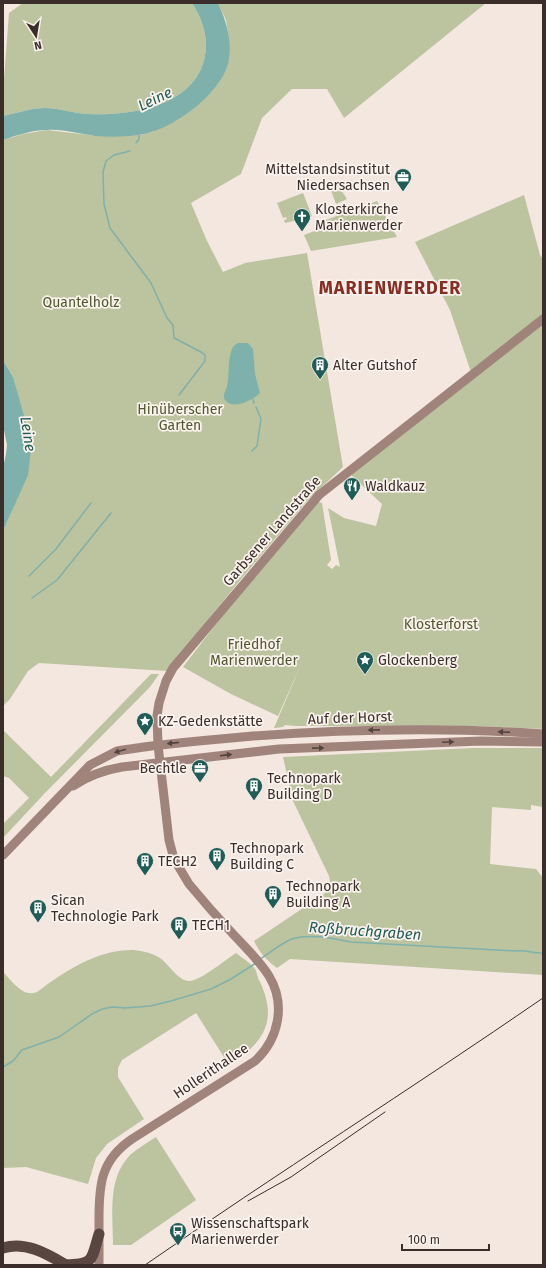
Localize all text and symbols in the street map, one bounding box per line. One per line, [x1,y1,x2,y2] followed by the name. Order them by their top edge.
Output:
[16,16,56,56] north arrow
[33,38,43,52] text: N
[135,83,175,115] water label: Leine
[265,161,391,194] place label: Mittelstandsinstitut Niedersachsen
[393,167,413,192] office icon: Mittelstandsinstitut Niedersachsen
[315,201,403,234] place label: Klosterkirche Marienwerder
[292,207,312,232] church icon: Klosterkirche Marienwerder
[319,277,461,299] district label: MARIENWERDER
[43,294,119,311] park label: Quantelholz
[310,355,330,380] building icon: Alter Gutshof
[333,357,418,374] place label: Alter Gutshof
[137,401,223,434] park label: Hinüberscher Garten
[16,415,40,453] water label: Leine
[220,472,324,590] street label: Garbsener Landstraße
[342,476,362,501] restaurant icon: Waldkauz
[365,478,425,495] place label: Waldkauz
[404,616,479,633] park label: Klosterforst
[210,636,298,669] park label: Friedhof Marienwerder
[355,650,375,675] place icon: Glockenberg
[378,652,458,669] place label: Glockenberg
[308,708,393,728] street label: Auf der Horst
[135,711,155,736] place icon: KZ-Gedenkstätte
[158,713,263,730] place label: KZ-Gedenkstätte
[368,727,380,734] one-way arrow
[498,728,510,735] one-way arrow
[442,739,455,745] one-way arrow
[167,740,179,747] one-way arrow
[312,745,324,752] one-way arrow
[113,748,125,754] one-way arrow
[220,752,233,759] one-way arrow
[190,758,210,783] office icon: Bechtle
[139,760,187,777] place label: Bechtle
[267,770,342,803] place label: Technopark Building D
[244,776,264,801] building icon: Technopark Building D
[230,840,305,873] place label: Technopark Building C
[207,846,227,871] building icon: Technopark Building C
[135,851,155,876] building icon: TECH2
[158,853,197,870] place label: TECH2
[286,878,361,911] place label: Technopark Building A
[263,884,283,909] building icon: Technopark Building A
[51,892,160,925] place label: Sican Technologie Park
[28,898,48,923] building icon: Sican Technologie Park
[169,915,189,940] building icon: TECH1
[192,917,230,934] place label: TECH1
[308,918,422,944] water label: Roßbruchgraben
[170,1040,252,1102] street label: Hollerithallee
[191,1215,310,1248] place label: Wissenschaftspark Marienwerder
[168,1221,188,1246] bus stop icon: Wissenschaftspark Marienwerder
[402,1226,489,1252] scale bar
[408,1233,440,1247] text: 100 m

